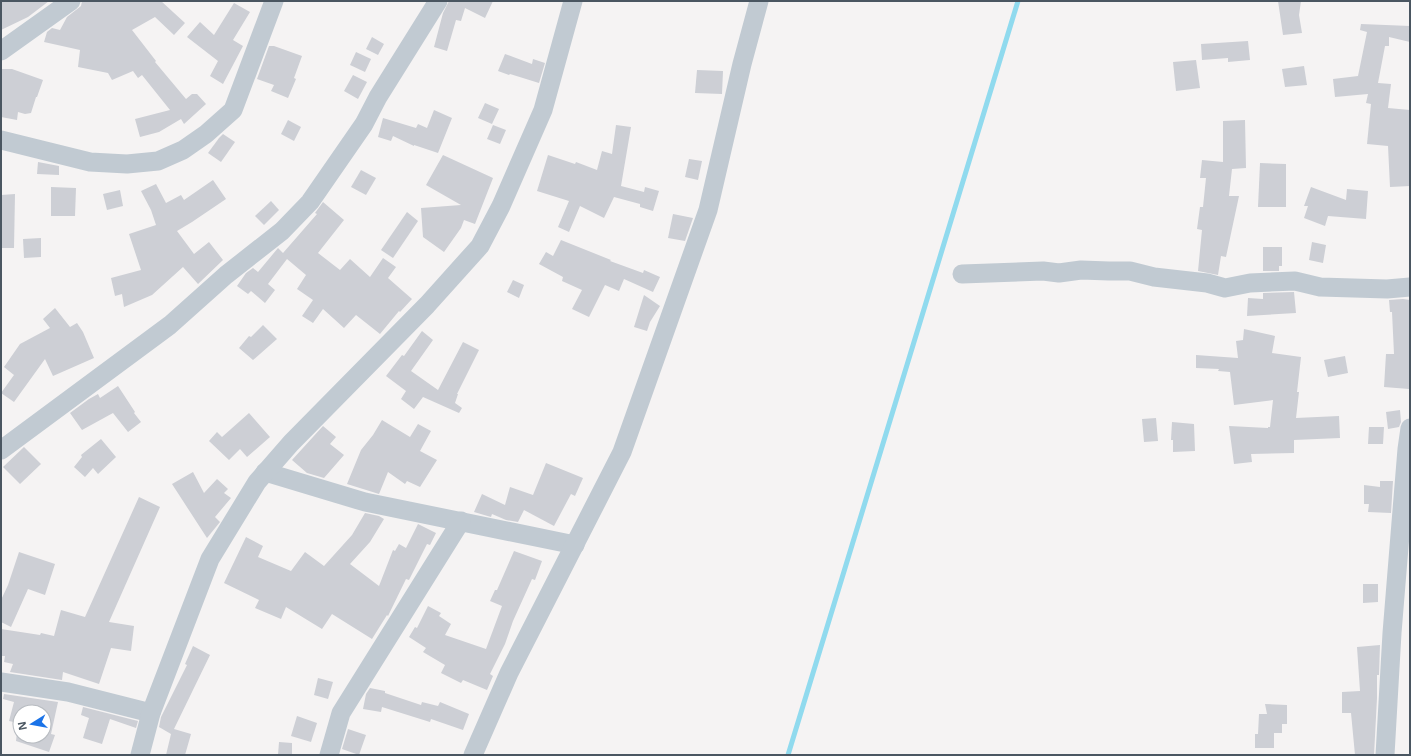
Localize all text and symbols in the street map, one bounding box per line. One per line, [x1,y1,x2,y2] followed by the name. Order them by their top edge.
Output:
[12,704,52,744] north arrow
[13,720,30,732] text: N

